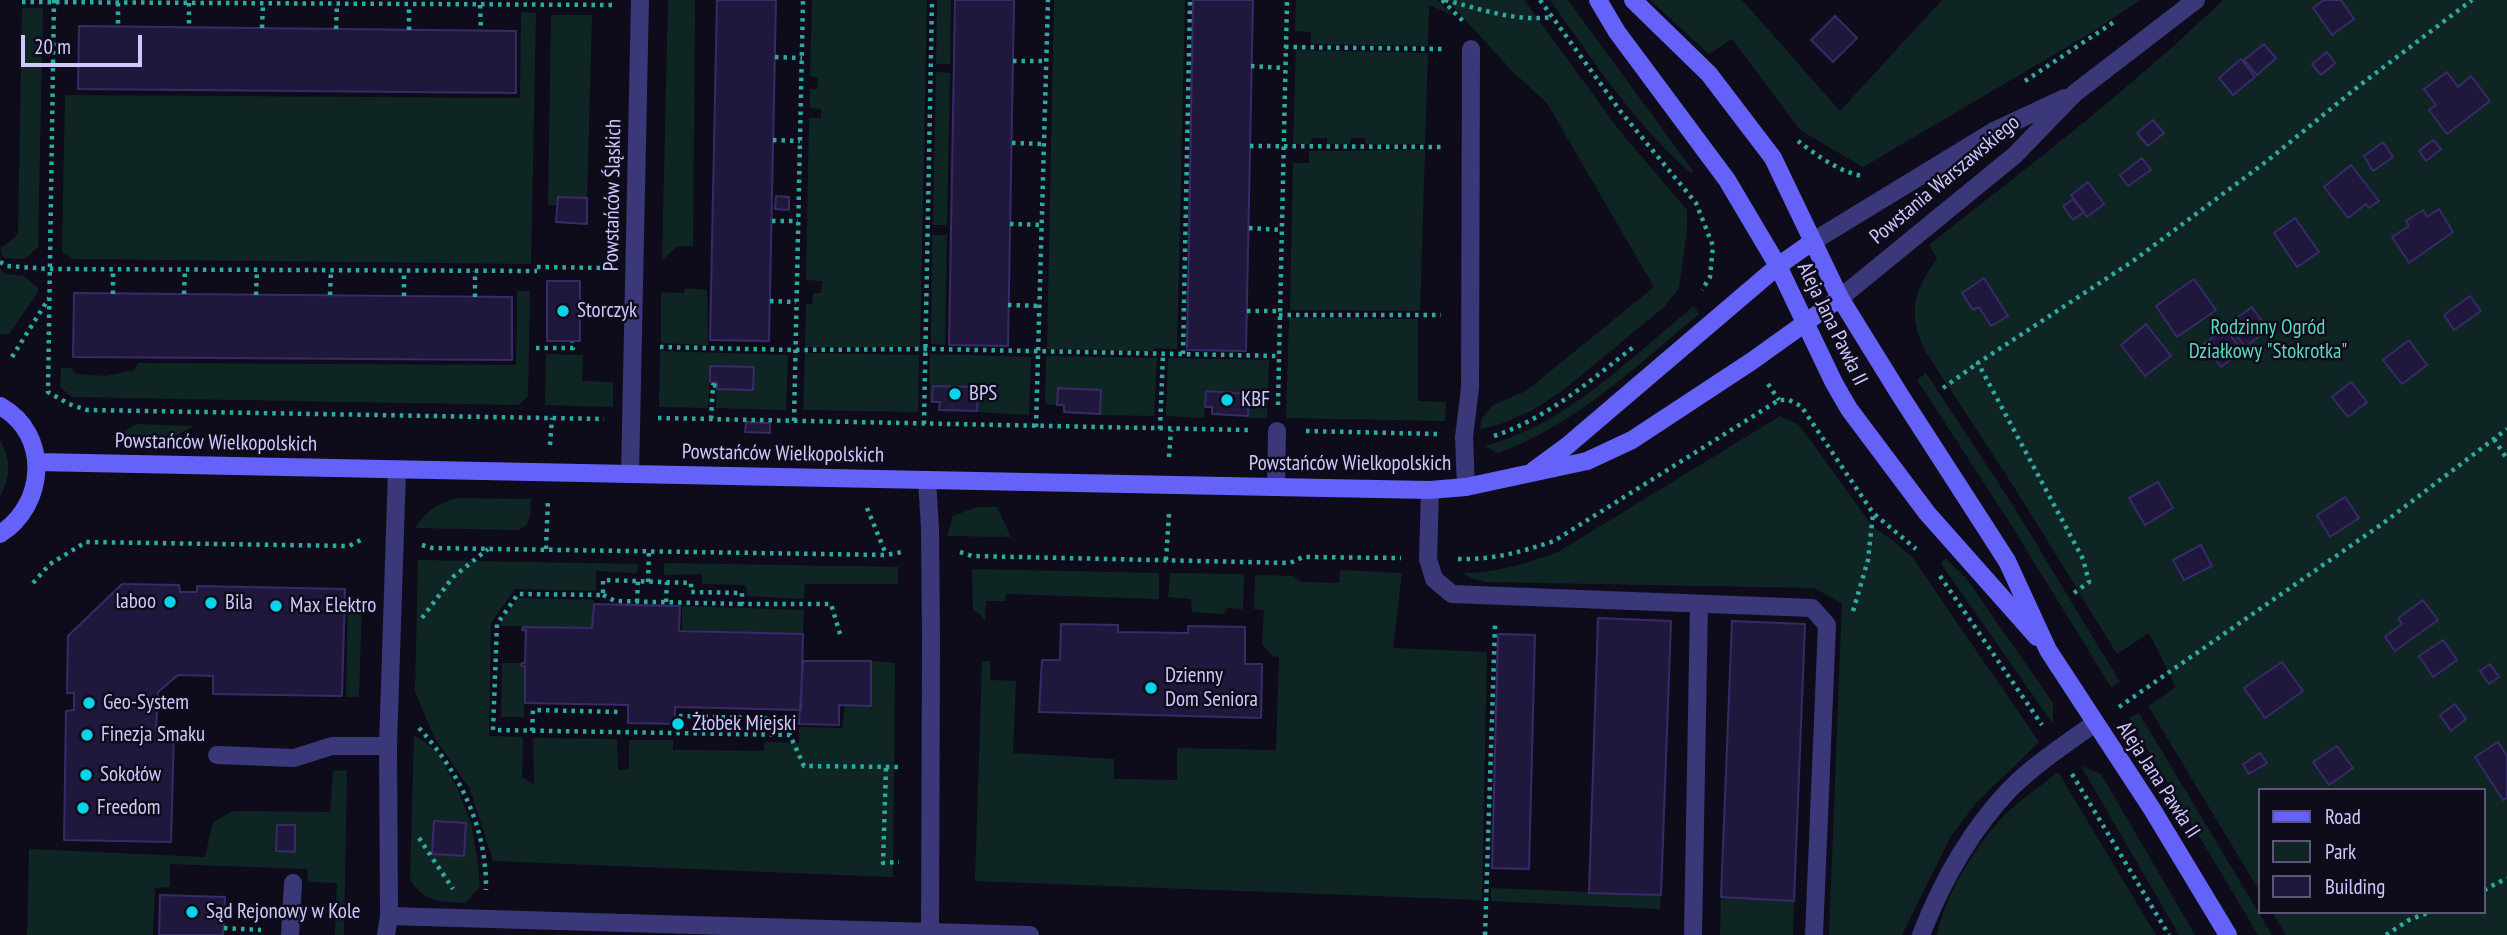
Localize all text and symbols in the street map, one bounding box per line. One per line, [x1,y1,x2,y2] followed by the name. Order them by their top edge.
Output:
[24,21,145,65] scale bar
[34,33,71,60] text: 20 m
[1865,110,2025,250] street label: Powstania Warszawskiego
[599,119,627,271] street label: Powstańców Śląskich
[1791,258,1873,390] street label: Aleja Jana Pawła II
[577,298,637,324] place label: Storczyk
[555,303,571,319] marker: Storczyk
[2189,315,2347,365] park label: Rodzinny Ogród Działkowy "Stokrotka"
[969,381,997,407] place label: BPS
[947,386,963,402] marker: BPS
[1241,387,1270,413] place label: KBF
[1219,392,1235,408] marker: KBF
[115,429,317,457] street label: Powstańców Wielkopolskich
[682,440,884,468] street label: Powstańców Wielkopolskich
[1249,451,1451,477] street label: Powstańców Wielkopolskich
[115,589,156,615] place label: laboo
[225,590,253,616] place label: Bila
[290,593,376,619] place label: Max Elektro
[162,594,178,610] marker: laboo
[203,595,219,611] marker: Bila
[268,598,284,614] marker: Max Elektro
[1165,663,1258,713] place label: Dzienny Dom Seniora
[1143,680,1159,696] marker: Dzienny Dom Seniora
[103,690,189,716] place label: Geo-System
[81,695,97,711] marker: Geo-System
[692,711,797,737] place label: Żłobek Miejski
[670,716,686,732] marker: Żłobek Miejski
[2111,717,2205,843] street label: Aleja Jana Pawła II
[101,722,205,748] place label: Finezja Smaku
[79,727,95,743] marker: Finezja Smaku
[100,762,161,788] place label: Sokołów
[78,767,94,783] marker: Sokołów
[2258,788,2486,914] legend
[97,795,160,821] place label: Freedom
[75,800,91,816] marker: Freedom
[2325,803,2361,830] text: Road
[2325,838,2356,865] text: Park
[2325,873,2385,900] text: Building
[206,899,360,925] place label: Sąd Rejonowy w Kole
[184,904,200,920] marker: Sąd Rejonowy w Kole

